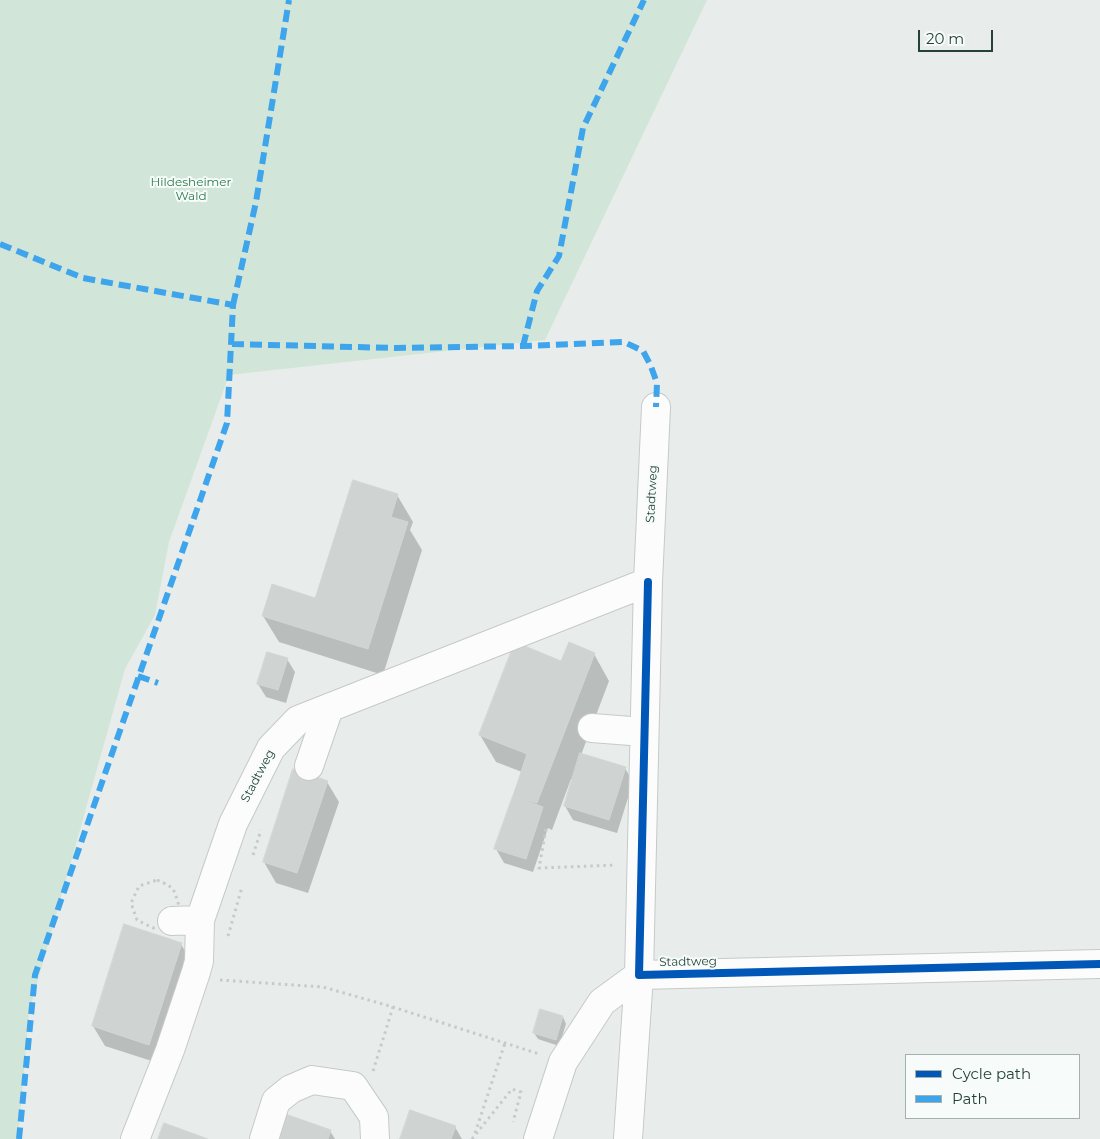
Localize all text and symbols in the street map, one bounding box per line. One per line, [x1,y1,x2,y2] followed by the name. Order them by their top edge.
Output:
[920,20,995,52] scale bar
[926,29,964,48] text: 20 m
[151,175,231,203] park label: Hildesheimer Wald
[643,465,661,523] street label: Stadtweg
[238,747,278,805] street label: Stadtweg
[659,954,717,970] street label: Stadtweg
[905,1054,1080,1119] legend
[952,1064,1031,1083] text: Cycle path
[952,1089,988,1108] text: Path

